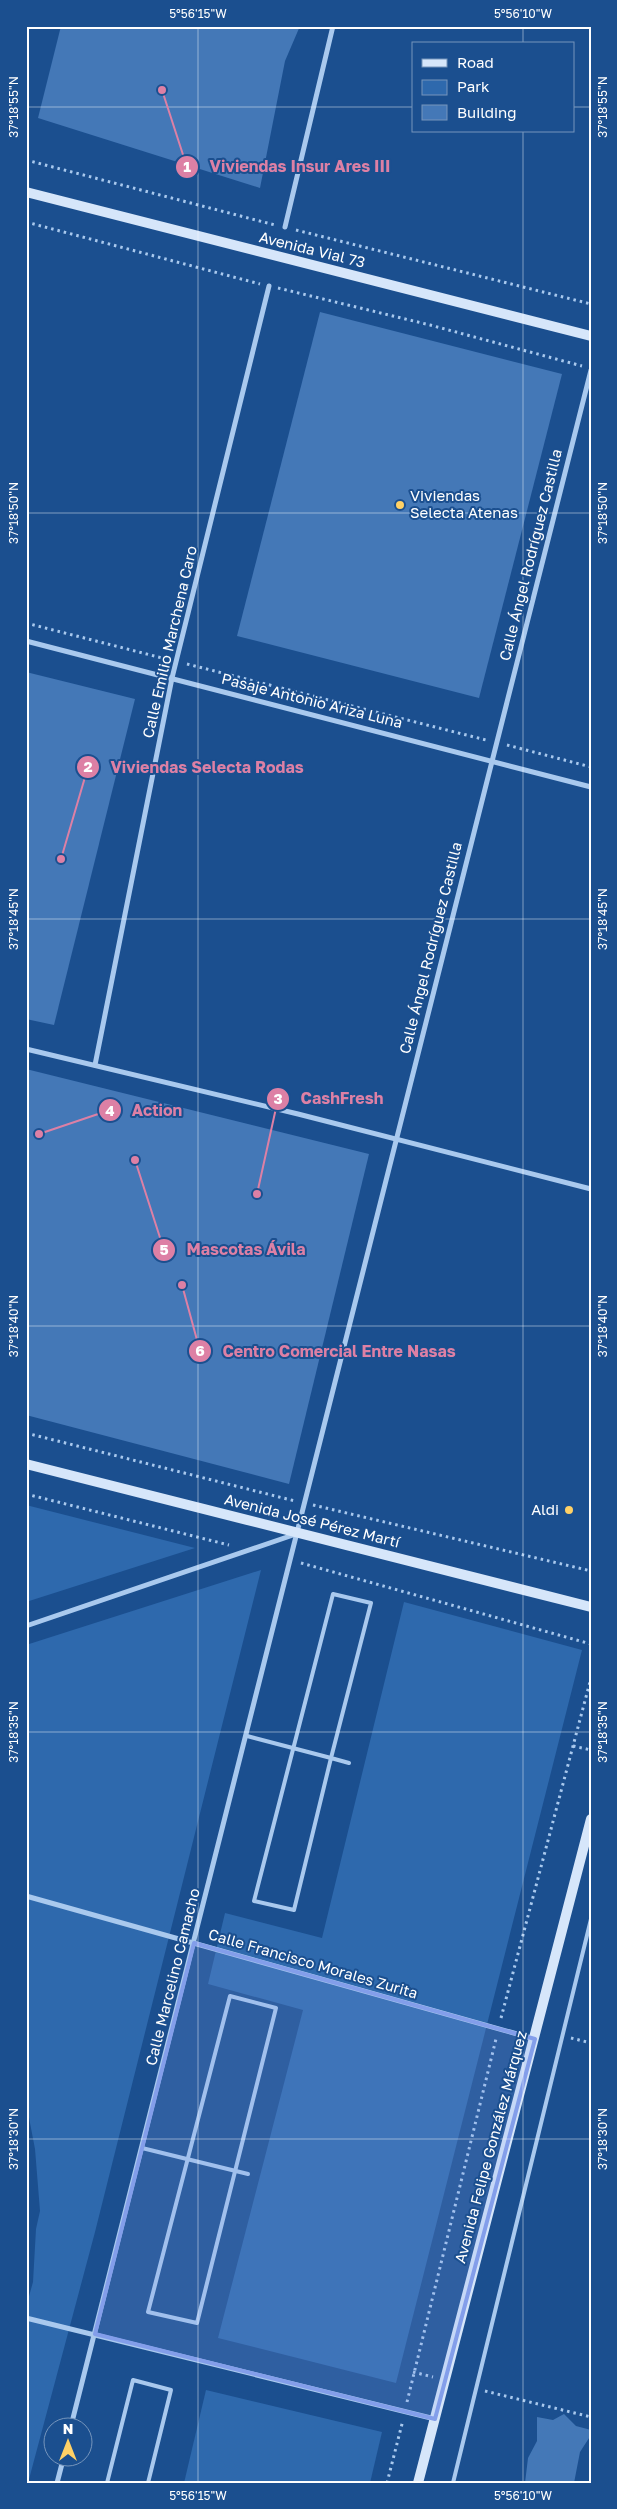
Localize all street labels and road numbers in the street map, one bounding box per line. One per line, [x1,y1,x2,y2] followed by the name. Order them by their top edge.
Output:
[257,227,367,271] street label: Avenida Vial 73
[495,447,565,663] street label: Calle Ángel Rodríguez Castilla
[138,544,200,740] street label: Calle Emilio Marchena Caro
[220,669,405,731] street label: Pasaje Antonio Ariza Luna
[395,840,465,1056] street label: Calle Ángel Rodríguez Castilla
[223,1490,403,1551] street label: Avenida José Pérez Martí
[141,1886,203,2067] street label: Calle Marcelino Camacho
[206,1924,420,2002] street label: Calle Francisco Morales Zurita
[450,2028,530,2265] street label: Avenida Felipe González Márquez

